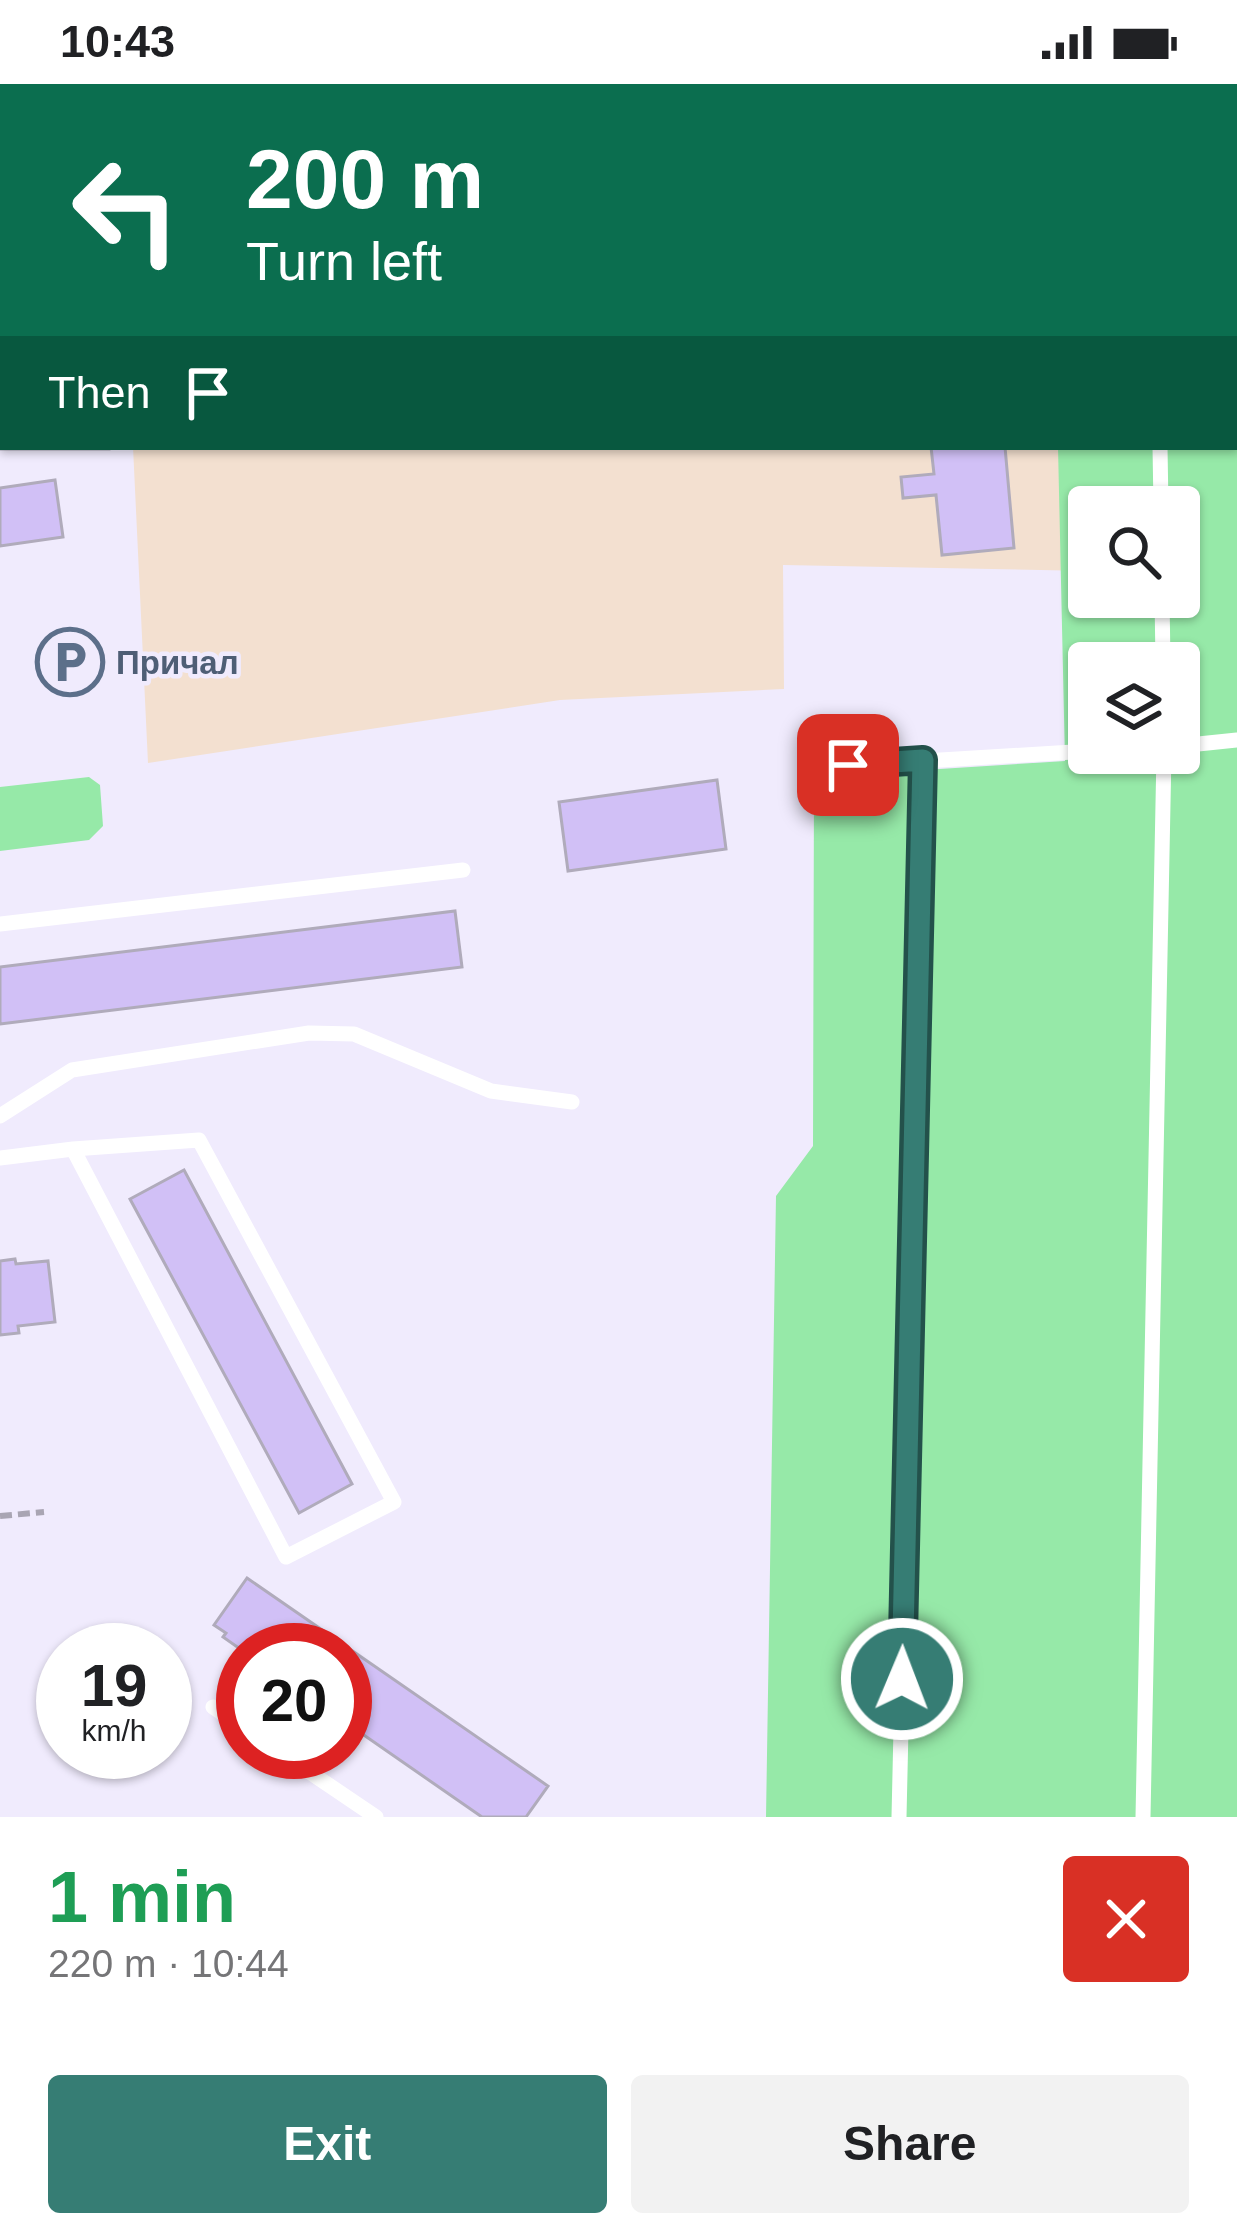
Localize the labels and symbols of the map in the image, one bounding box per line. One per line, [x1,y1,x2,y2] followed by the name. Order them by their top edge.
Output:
[35,627,105,697] parking icon: Причал
[116,644,239,681] place label: Причал
[797,714,899,816] pin
[839,1616,965,1742] position arrow
[216,1623,372,1779] speed limit sign: 20

